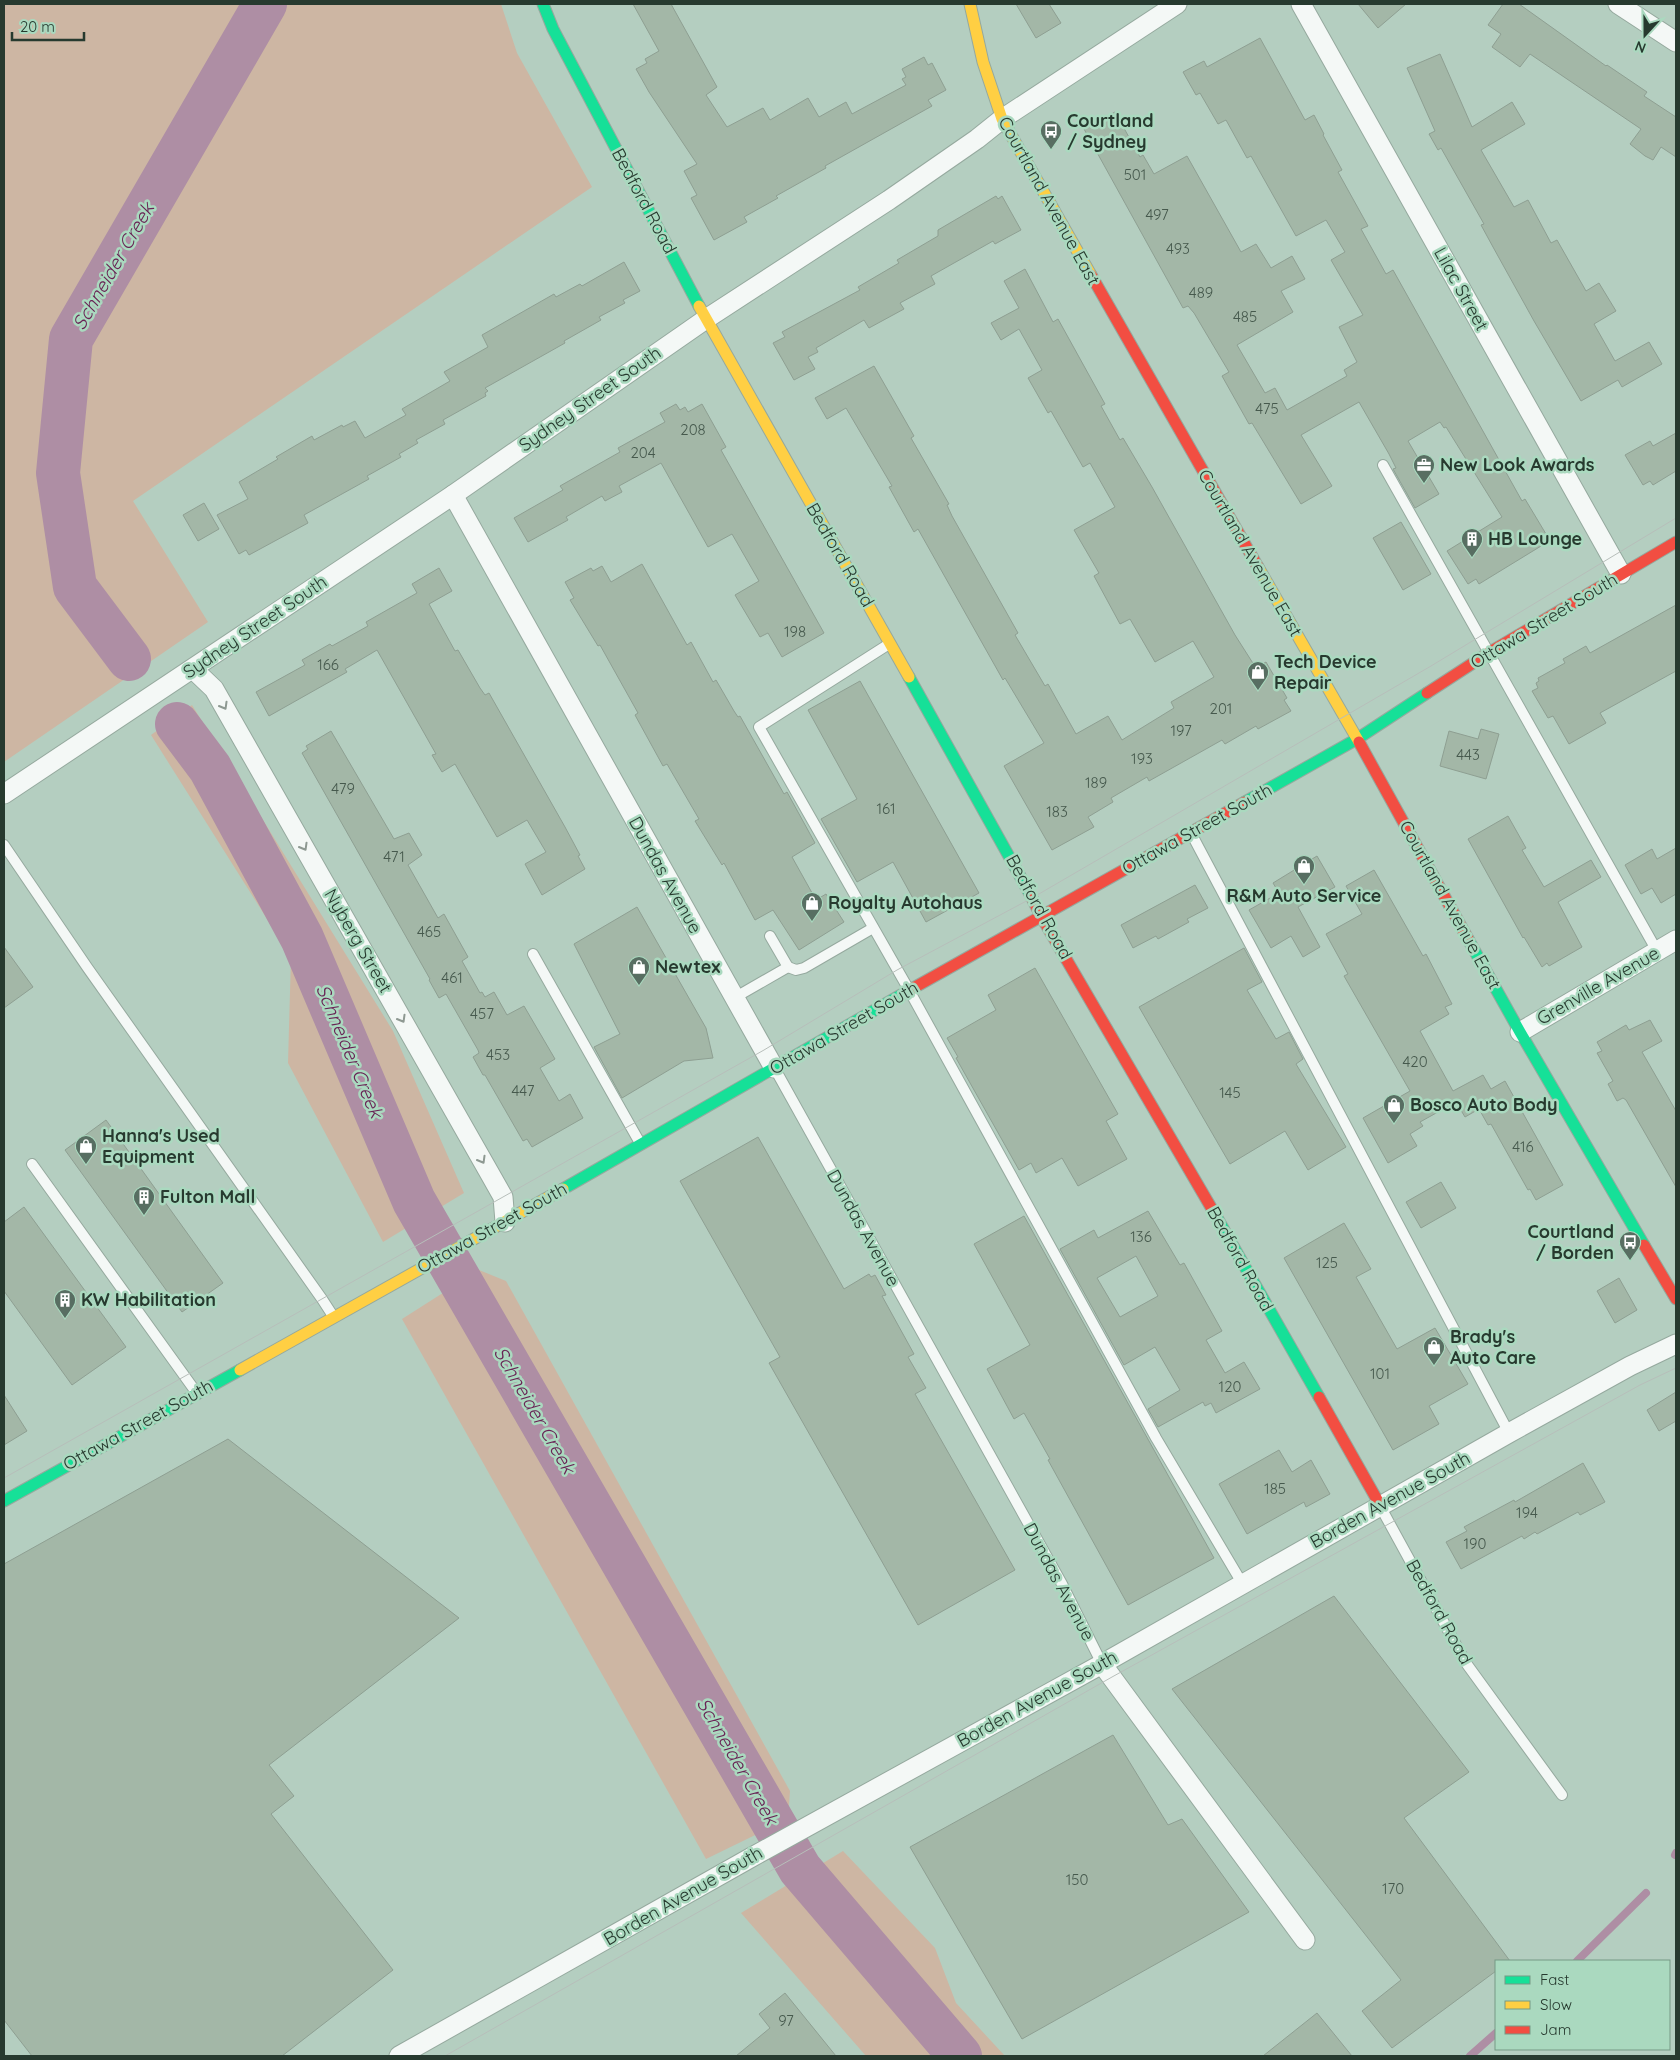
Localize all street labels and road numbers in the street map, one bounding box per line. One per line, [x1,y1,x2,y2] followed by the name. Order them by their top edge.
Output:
[993,112,1105,289] street label: Courtland Avenue East
[607,144,682,258] street label: Bedford Road
[1429,243,1494,335] street label: Lilac Street
[514,341,665,456] street label: Sydney Street South
[1193,465,1308,640] street label: Courtland Avenue East
[801,499,880,611] street label: Bedford Road
[1466,567,1622,674] street label: Ottawa Street South
[178,570,331,683] street label: Sydney Street South
[1118,778,1276,879] street label: Ottawa Street South
[624,812,707,937] street label: Dundas Avenue
[1394,816,1506,993] street label: Courtland Avenue East
[1001,850,1078,963] street label: Bedford Road
[319,885,397,997] street label: Nyberg Street
[1532,941,1663,1030] street label: Grenville Avenue
[765,976,922,1079] street label: Ottawa Street South
[822,1165,905,1290] street label: Dundas Avenue
[413,1177,571,1278] street label: Ottawa Street South
[1202,1202,1279,1315] street label: Bedford Road
[59,1374,217,1475] street label: Ottawa Street South
[1306,1446,1474,1553] street label: Borden Avenue South
[1019,1519,1100,1645] street label: Dundas Avenue
[1401,1555,1478,1668] street label: Bedford Road
[953,1645,1121,1752] street label: Borden Avenue South
[599,1841,766,1950] street label: Borden Avenue South

